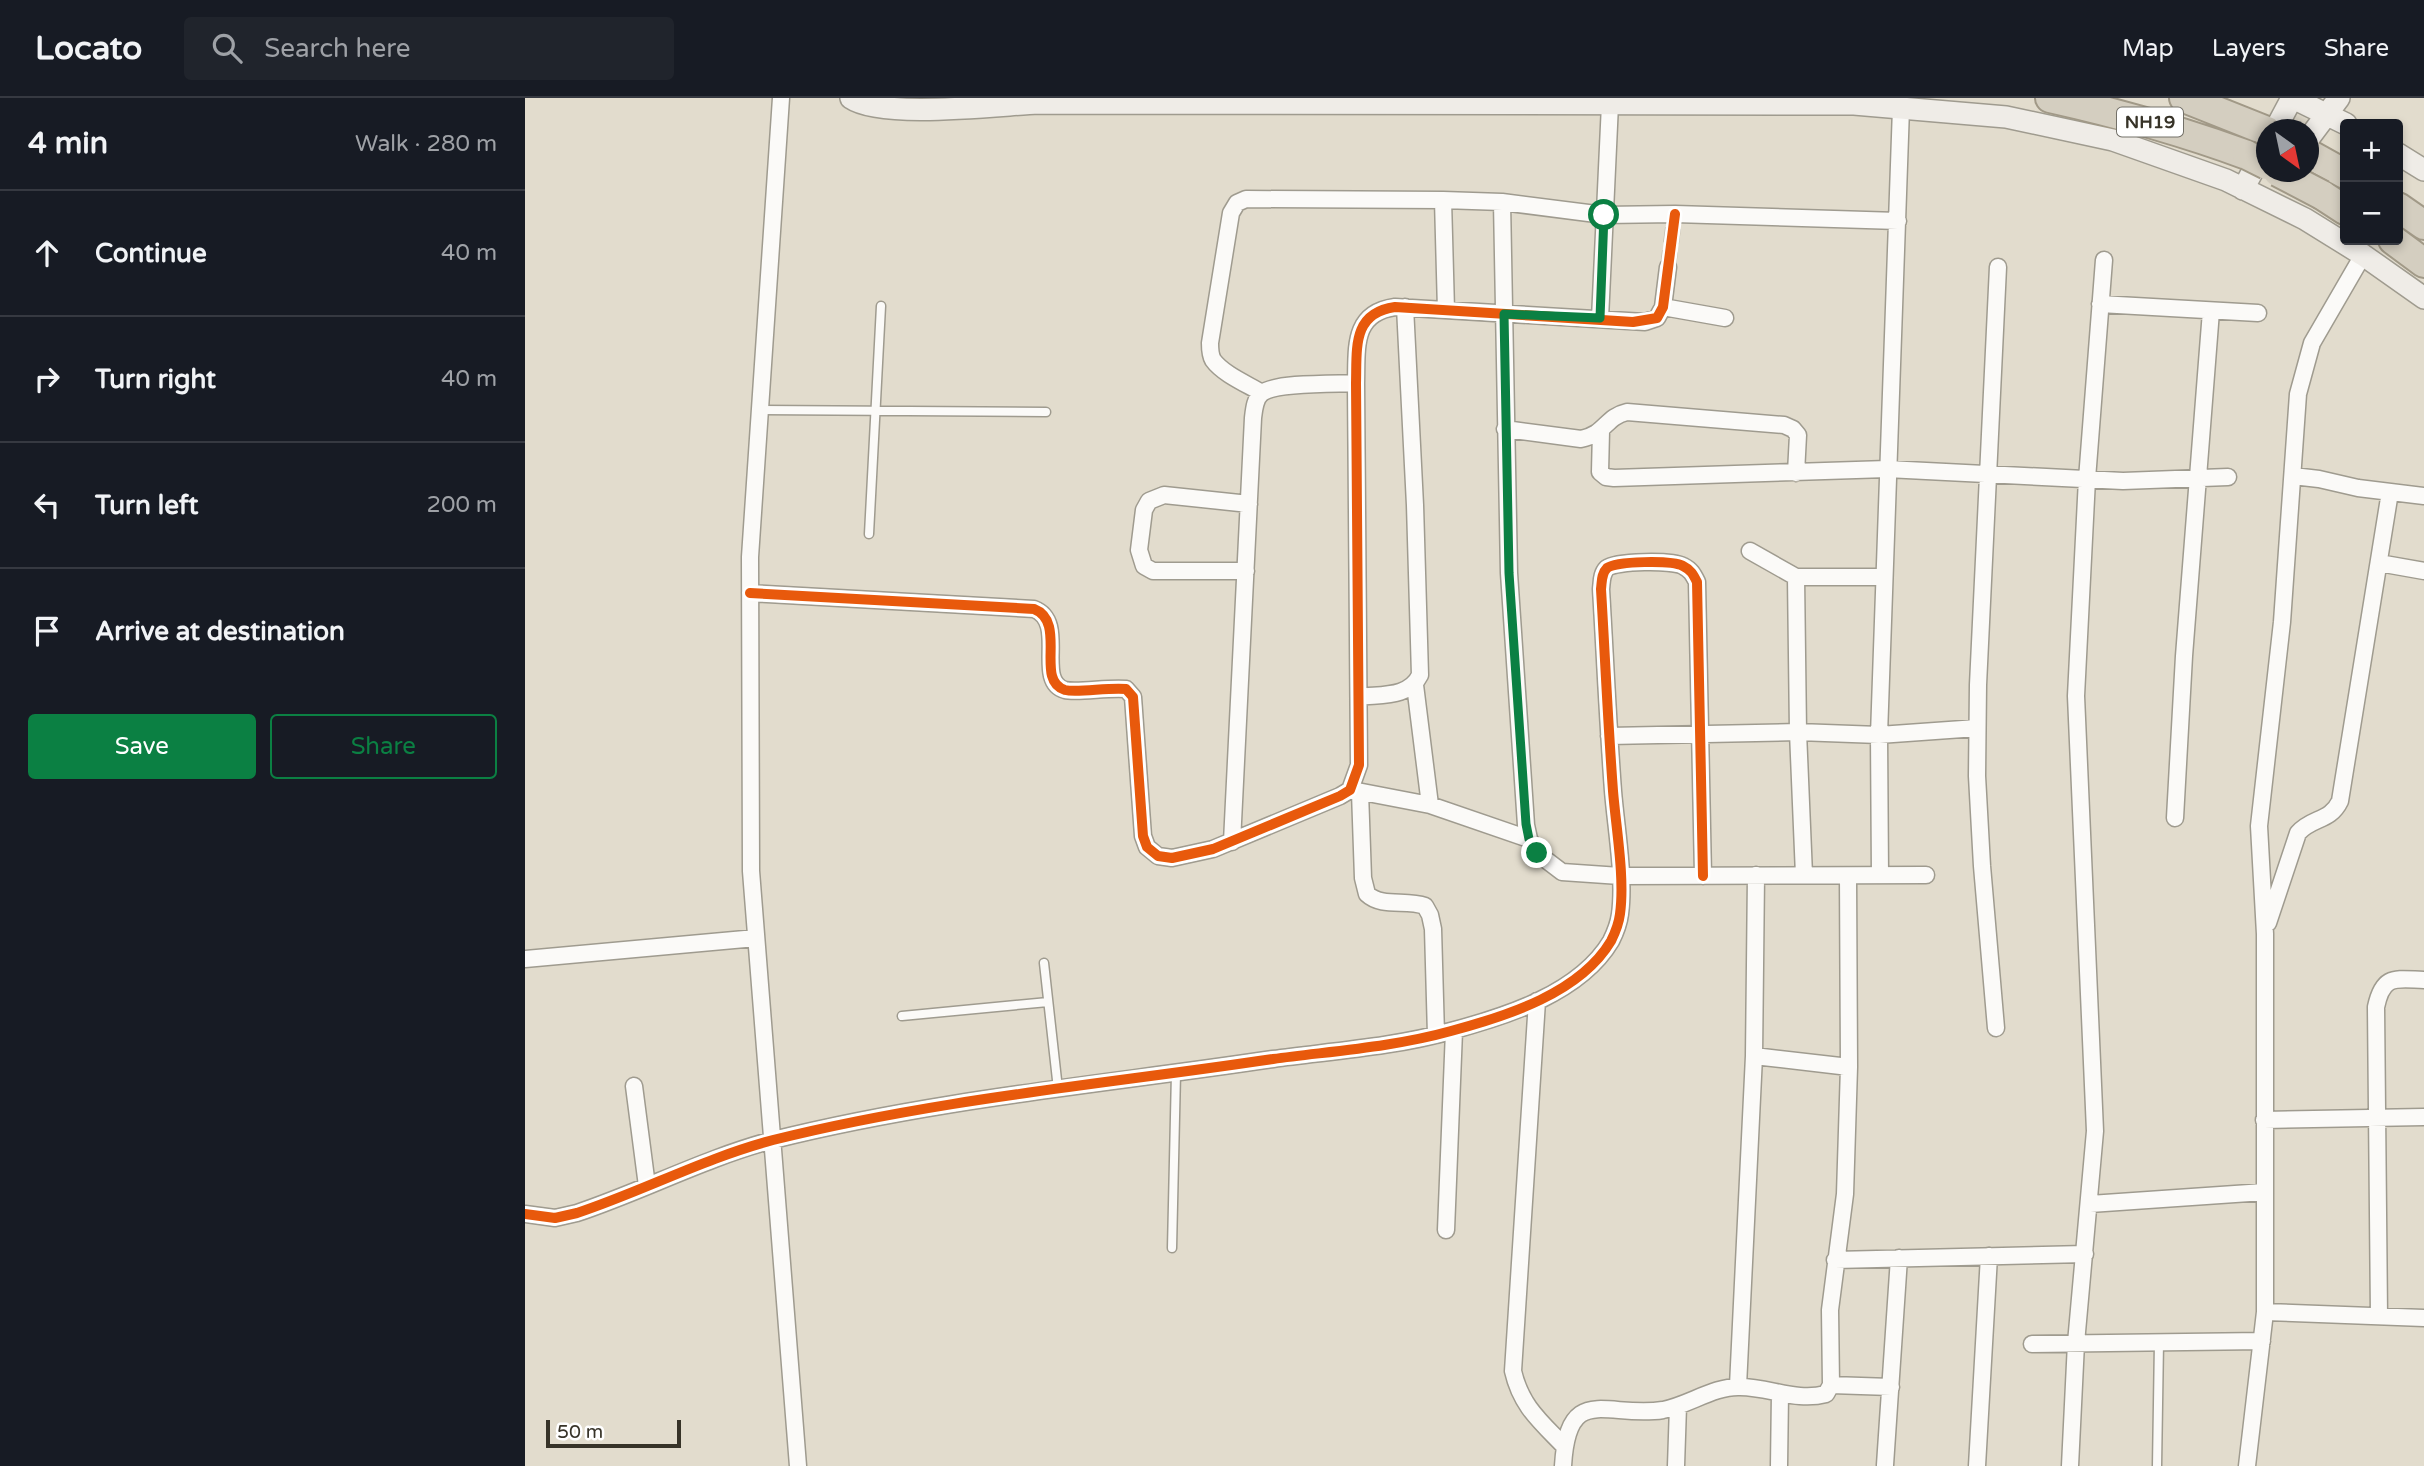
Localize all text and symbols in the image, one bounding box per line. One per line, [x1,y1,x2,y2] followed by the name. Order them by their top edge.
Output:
[184,17,674,80] search box
[35,29,142,68] text: Locato
[208,29,246,67] icon: search
[264,33,410,64] text: Search here
[2122,34,2174,63] text: Map
[2212,34,2286,63] text: Layers
[2324,34,2389,63] text: Share
[2117,107,2183,136] road number: NH19
[2256,119,2319,182] north arrow
[2340,119,2403,245] map controls
[2340,119,2403,182] button: +
[28,125,108,162] text: 4 min
[355,130,497,158] text: Walk · 280 m
[2340,182,2403,245] button: −
[1588,199,1619,230] route start
[28,234,66,272] icon: ahead
[95,238,207,269] text: Continue
[441,239,497,267] text: 40 m
[28,360,66,398] icon: right
[95,364,216,395] text: Turn right
[441,365,497,393] text: 40 m
[28,486,66,524] icon: left
[95,490,198,521] text: Turn left
[427,491,497,519] text: 200 m
[28,612,66,650] icon: arrive
[95,616,345,647] text: Arrive at destination
[28,714,256,779] button: Save
[270,714,497,779] button: Share
[1521,837,1552,868] route end
[546,1417,681,1449] scale bar
[557,1421,603,1443] text: 50 m

